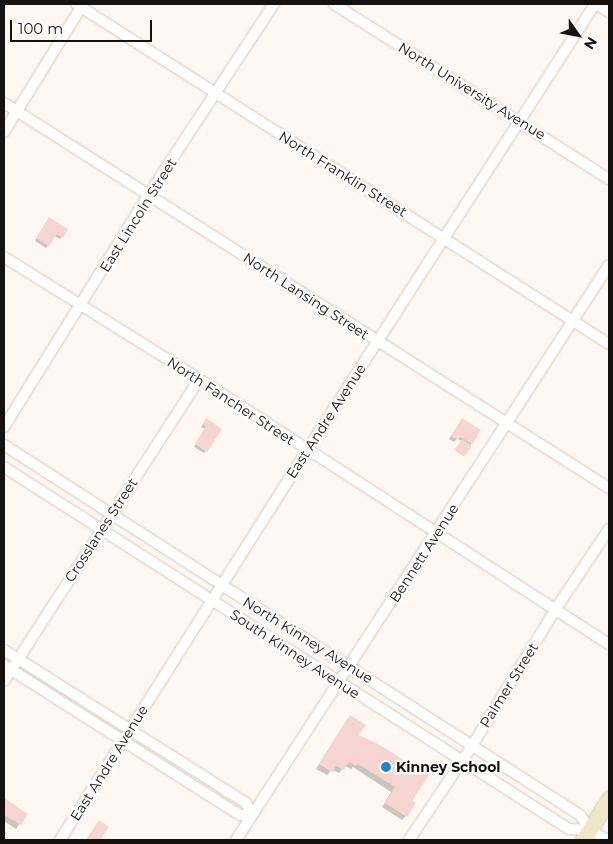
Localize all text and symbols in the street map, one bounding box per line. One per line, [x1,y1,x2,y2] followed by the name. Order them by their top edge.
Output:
[12,10,155,42] scale bar
[553,10,603,60] north arrow
[18,19,63,38] text: 100 m
[580,34,601,53] text: N
[395,39,549,143] street label: North University Avenue
[276,128,410,220] street label: North Franklin Street
[96,155,180,275] street label: East Lincoln Street
[240,249,372,343] street label: North Lansing Street
[164,354,298,448] street label: North Fancher Street
[283,361,369,481] street label: East Andre Avenue
[61,475,141,585] street label: Crosslanes Street
[386,501,462,605] street label: Bennett Avenue
[240,593,376,687] street label: North Kinney Avenue
[227,606,363,702] street label: South Kinney Avenue
[476,640,542,730] street label: Palmer Street
[67,702,151,824] street label: East Andre Avenue
[396,759,501,775] place label: Kinney School
[380,761,392,773] marker: Kinney School

